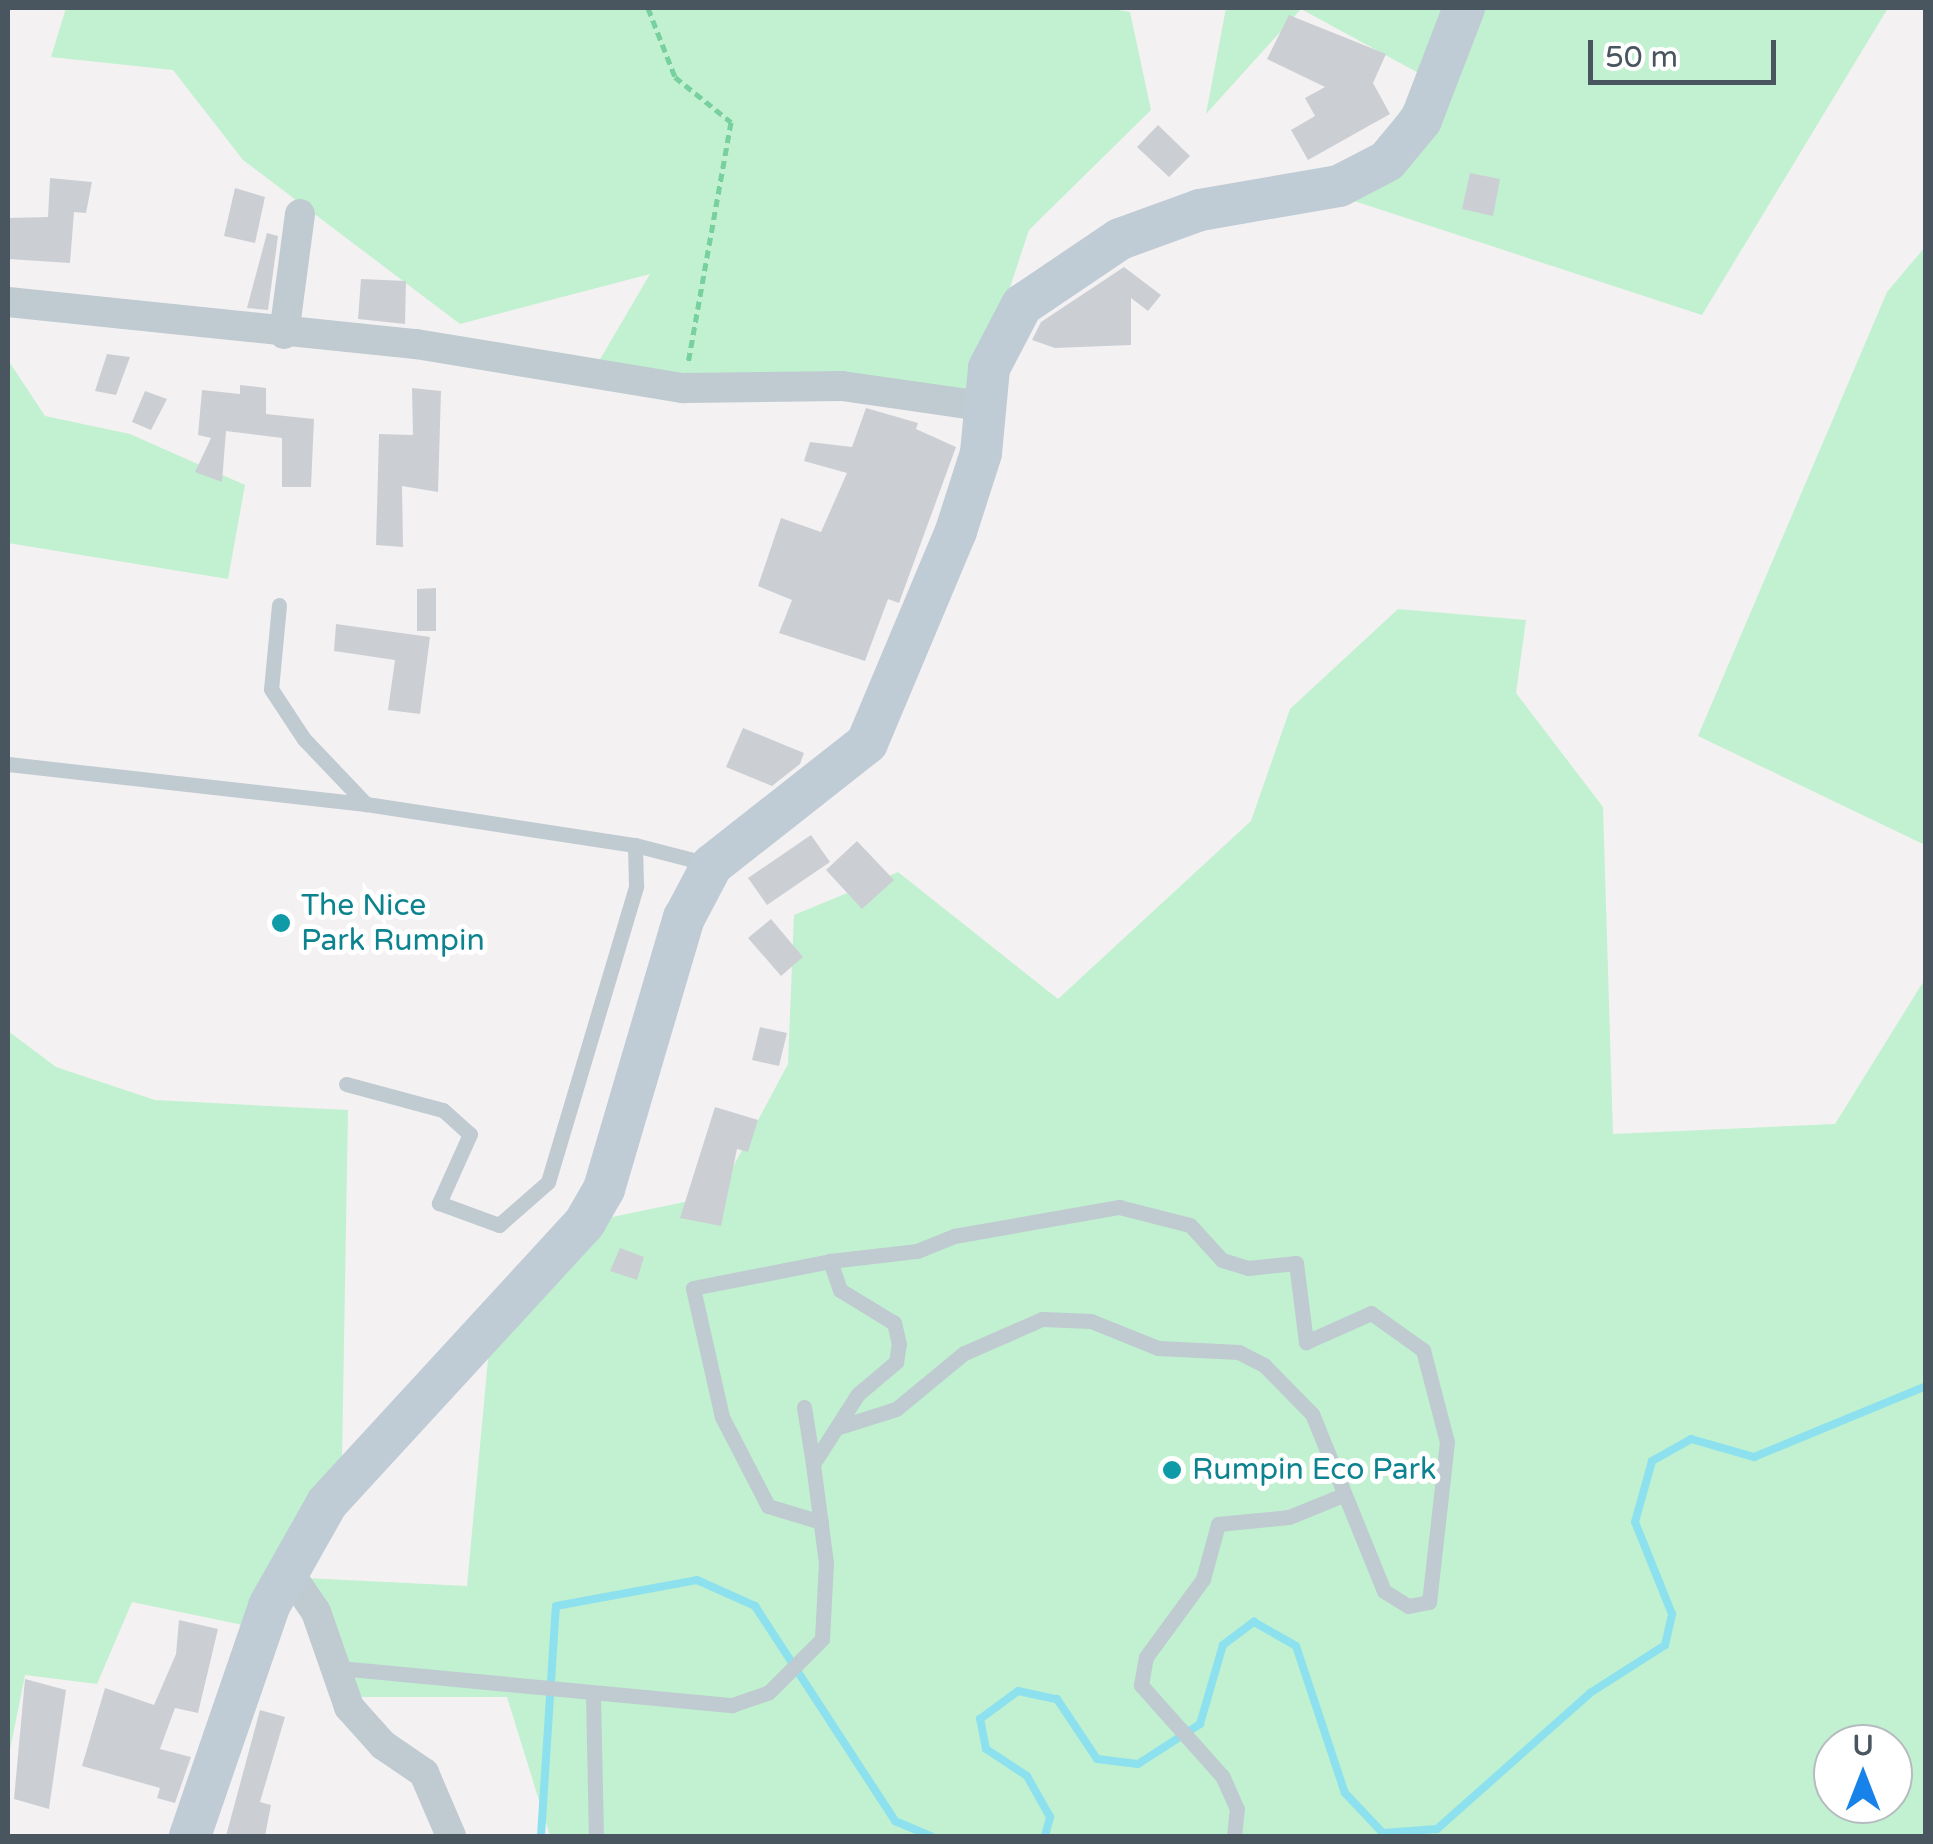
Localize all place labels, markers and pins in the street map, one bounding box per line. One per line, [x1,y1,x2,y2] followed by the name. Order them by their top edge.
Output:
[301,888,485,958] place label: The Nice Park Rumpin
[270,912,292,934] marker: The Nice Park Rumpin
[1192,1452,1436,1488] place label: Rumpin Eco Park
[1161,1459,1183,1481] marker: Rumpin Eco Park

